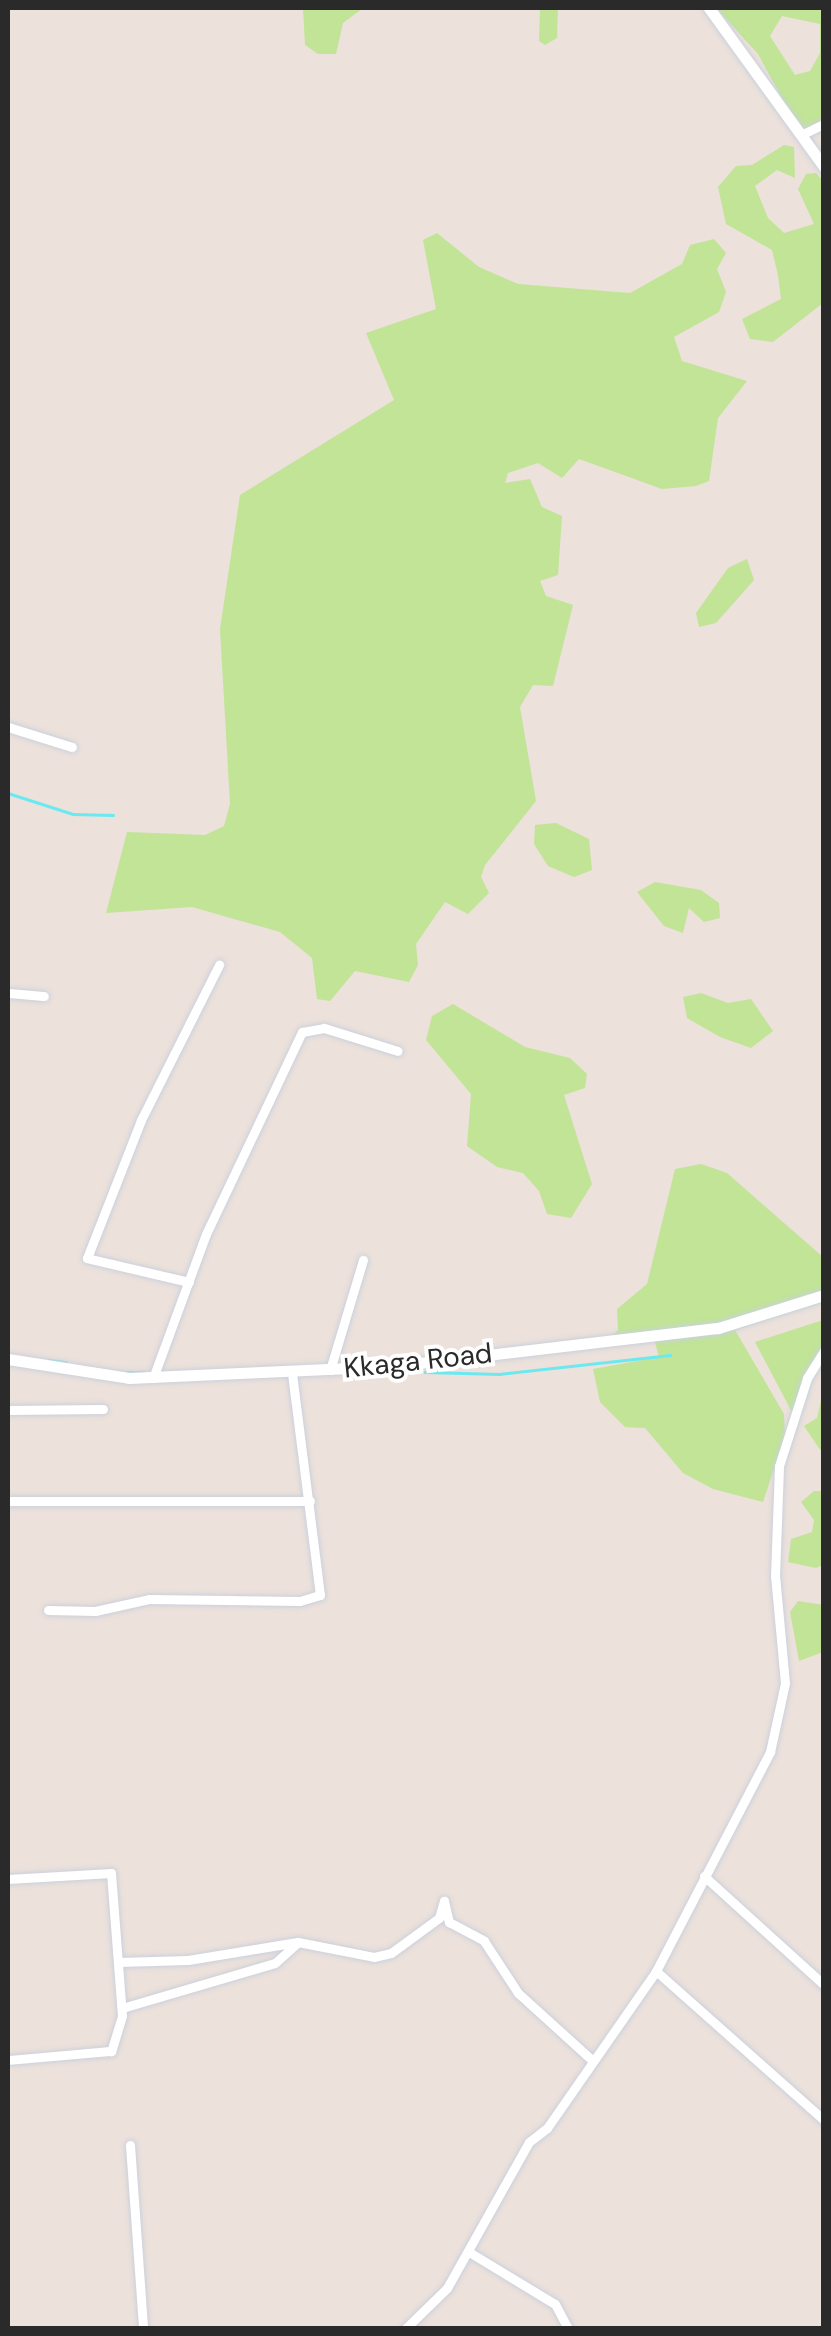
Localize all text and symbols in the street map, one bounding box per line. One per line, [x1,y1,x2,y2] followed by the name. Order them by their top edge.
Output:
[342,1337,494,1385] street label: Kkaga Road

